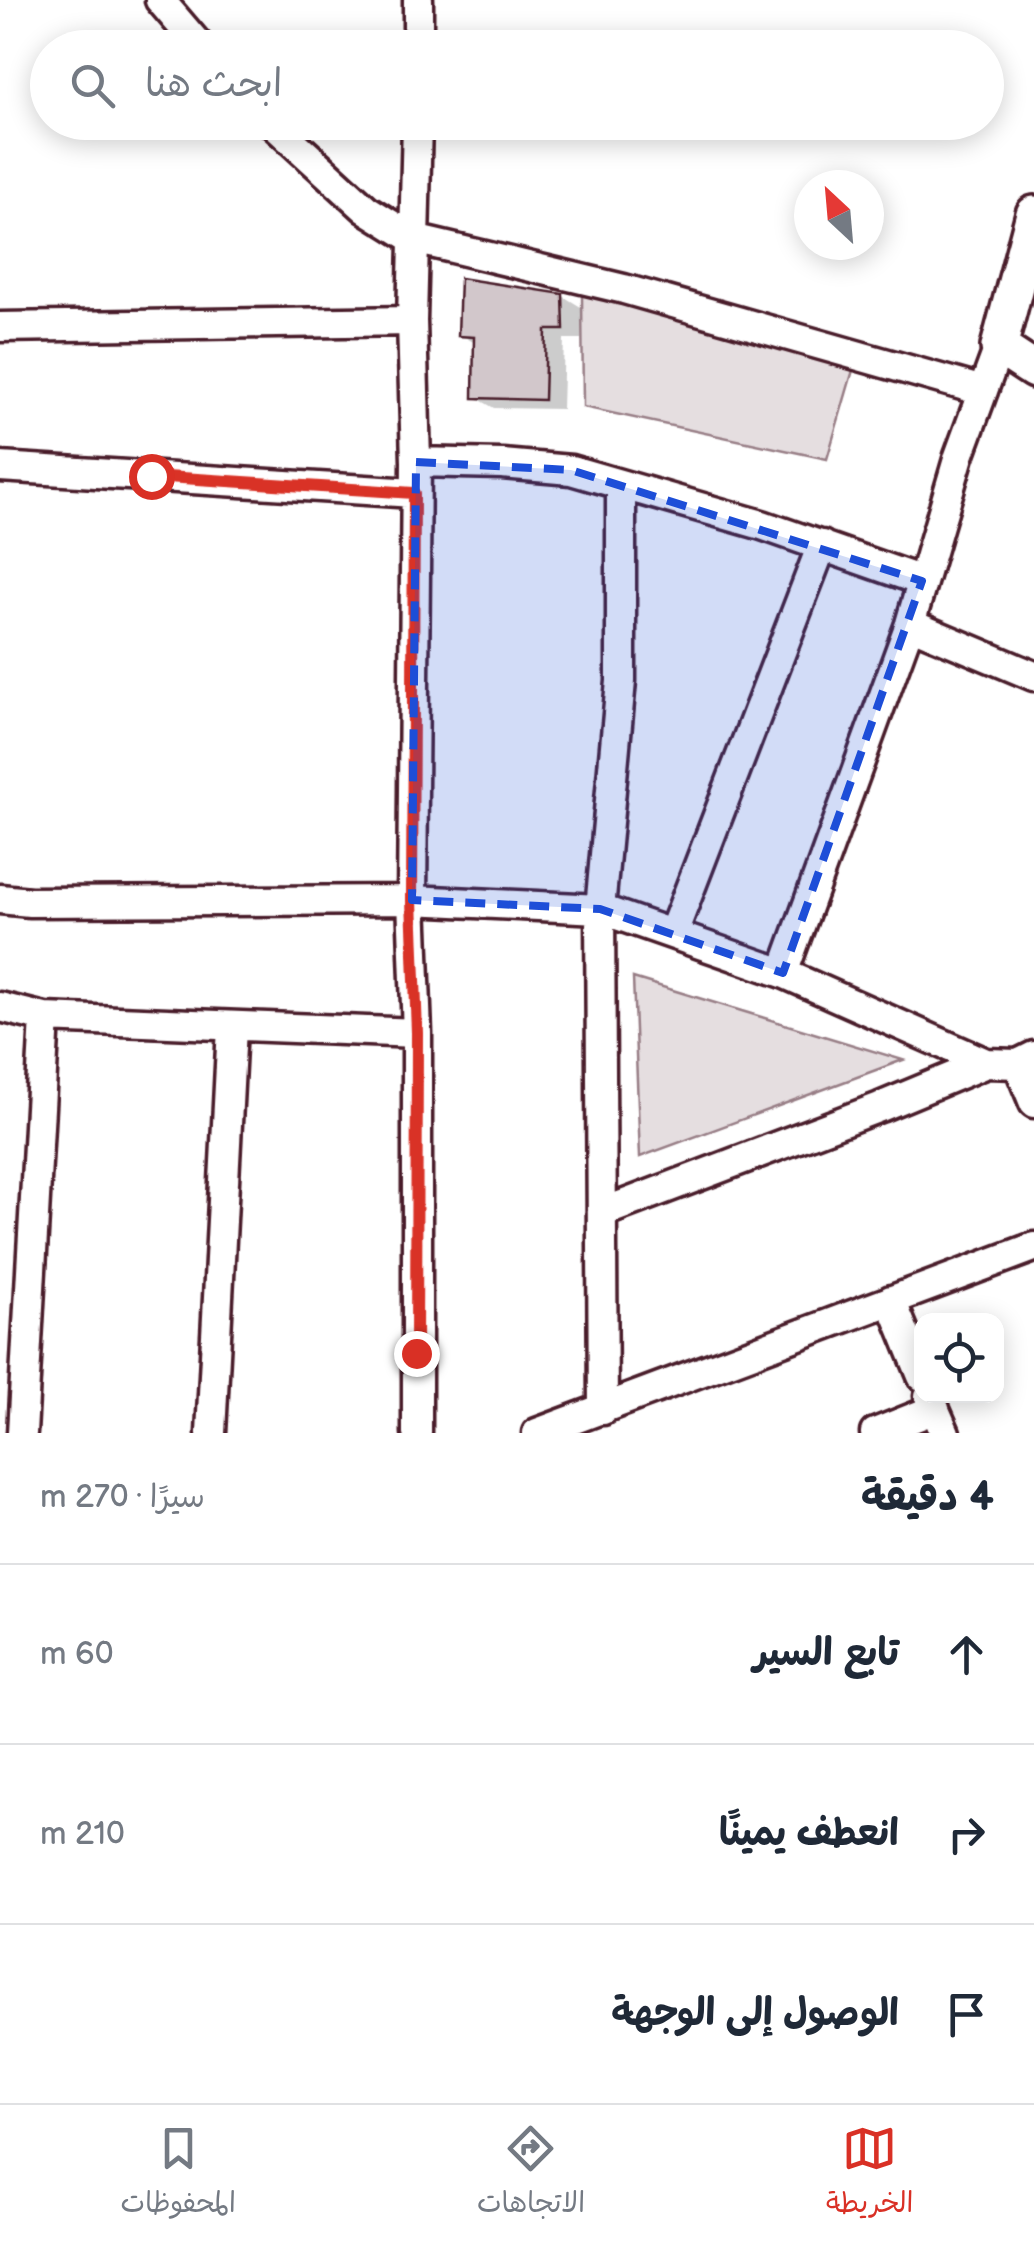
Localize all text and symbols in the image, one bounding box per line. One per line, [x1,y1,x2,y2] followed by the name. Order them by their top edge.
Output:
[30,30,1004,140] search box
[65,58,120,113] icon: search
[145,62,282,107] text: ابحث هنا
[794,170,884,260] north arrow
[129,454,175,500] route start
[914,1313,1004,1403] map controls
[914,1313,1004,1403] button: locate
[394,1331,440,1377] route end
[861,1472,994,1523] text: 4 دقيقة
[40,1478,205,1517] text: سيرًا · 270 m
[939,1627,994,1682] icon: ahead
[753,1631,899,1676] text: تابع السير
[40,1635,113,1674] text: 60 m
[939,1807,994,1862] icon: right
[719,1811,899,1856] text: انعطف يمينًا
[40,1815,125,1854] text: 210 m
[939,1987,994,2042] icon: arrive
[611,1991,899,2036] text: الوصول إلى الوجهة
[121,2121,236,2227] tab: المحفوظات
[477,2121,585,2227] tab: الاتجاهات
[826,2121,913,2227] tab: الخريطة

